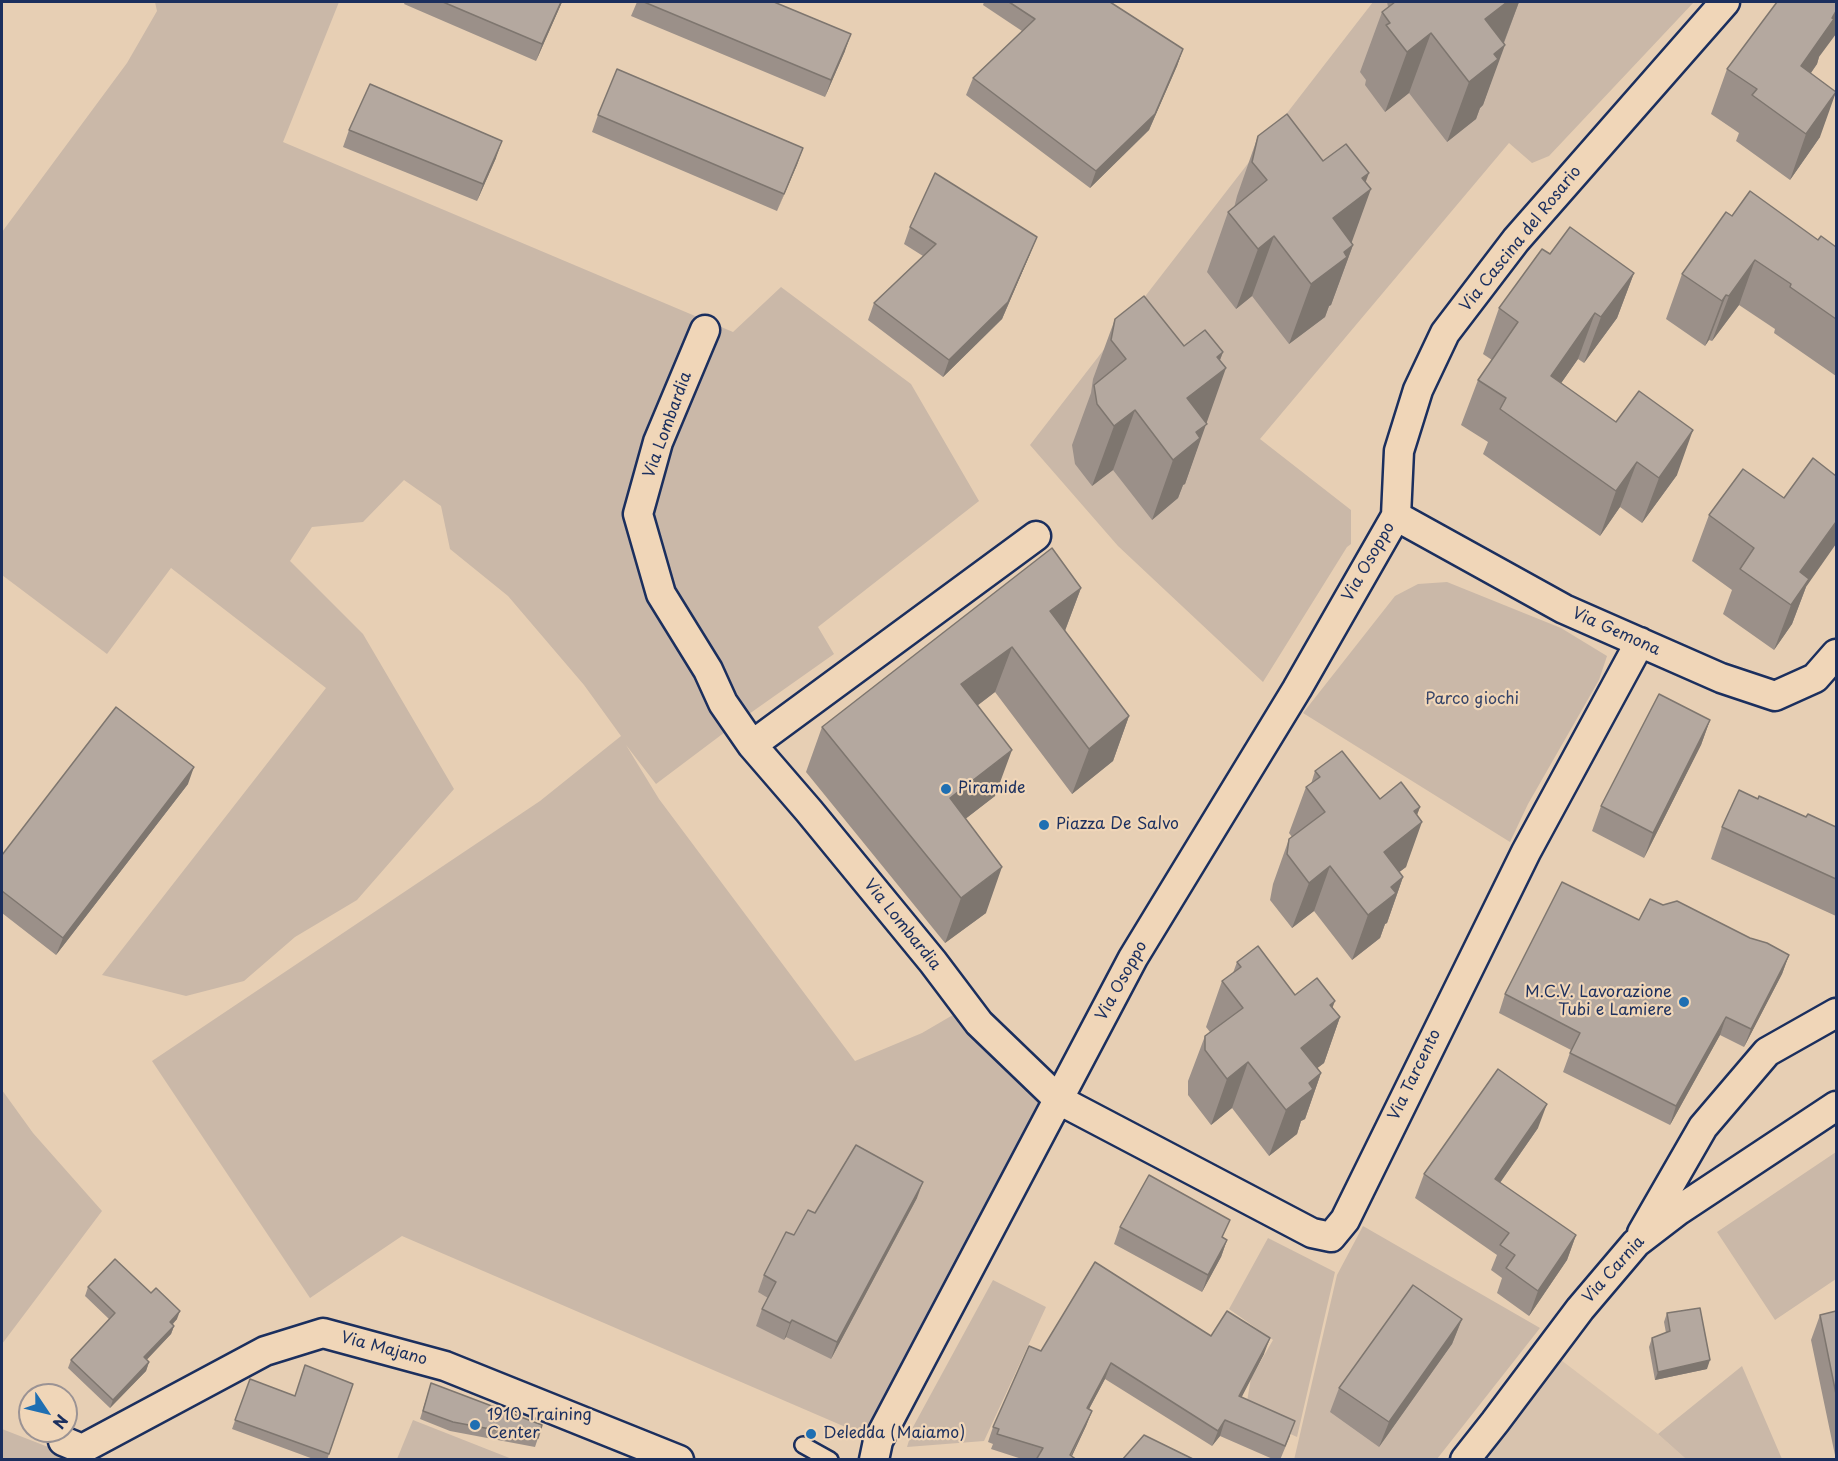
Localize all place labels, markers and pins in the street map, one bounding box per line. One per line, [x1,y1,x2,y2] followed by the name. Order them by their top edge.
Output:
[958,779,1026,799] place label: Piramide
[939,782,953,796] marker: Piramide
[1056,815,1179,835] place label: Piazza De Salvo
[1037,818,1051,832] marker: Piazza De Salvo
[1525,983,1672,1021] place label: M.C.V. Lavorazione Tubi e Lamiere
[1677,995,1691,1009] marker: M.C.V. Lavorazione Tubi e Lamiere
[487,1406,592,1444] place label: 1910 Training Center
[468,1418,482,1432] marker: 1910 Training Center
[823,1424,965,1444] place label: Deledda (Maiamo)
[804,1427,818,1441] marker: Deledda (Maiamo)

